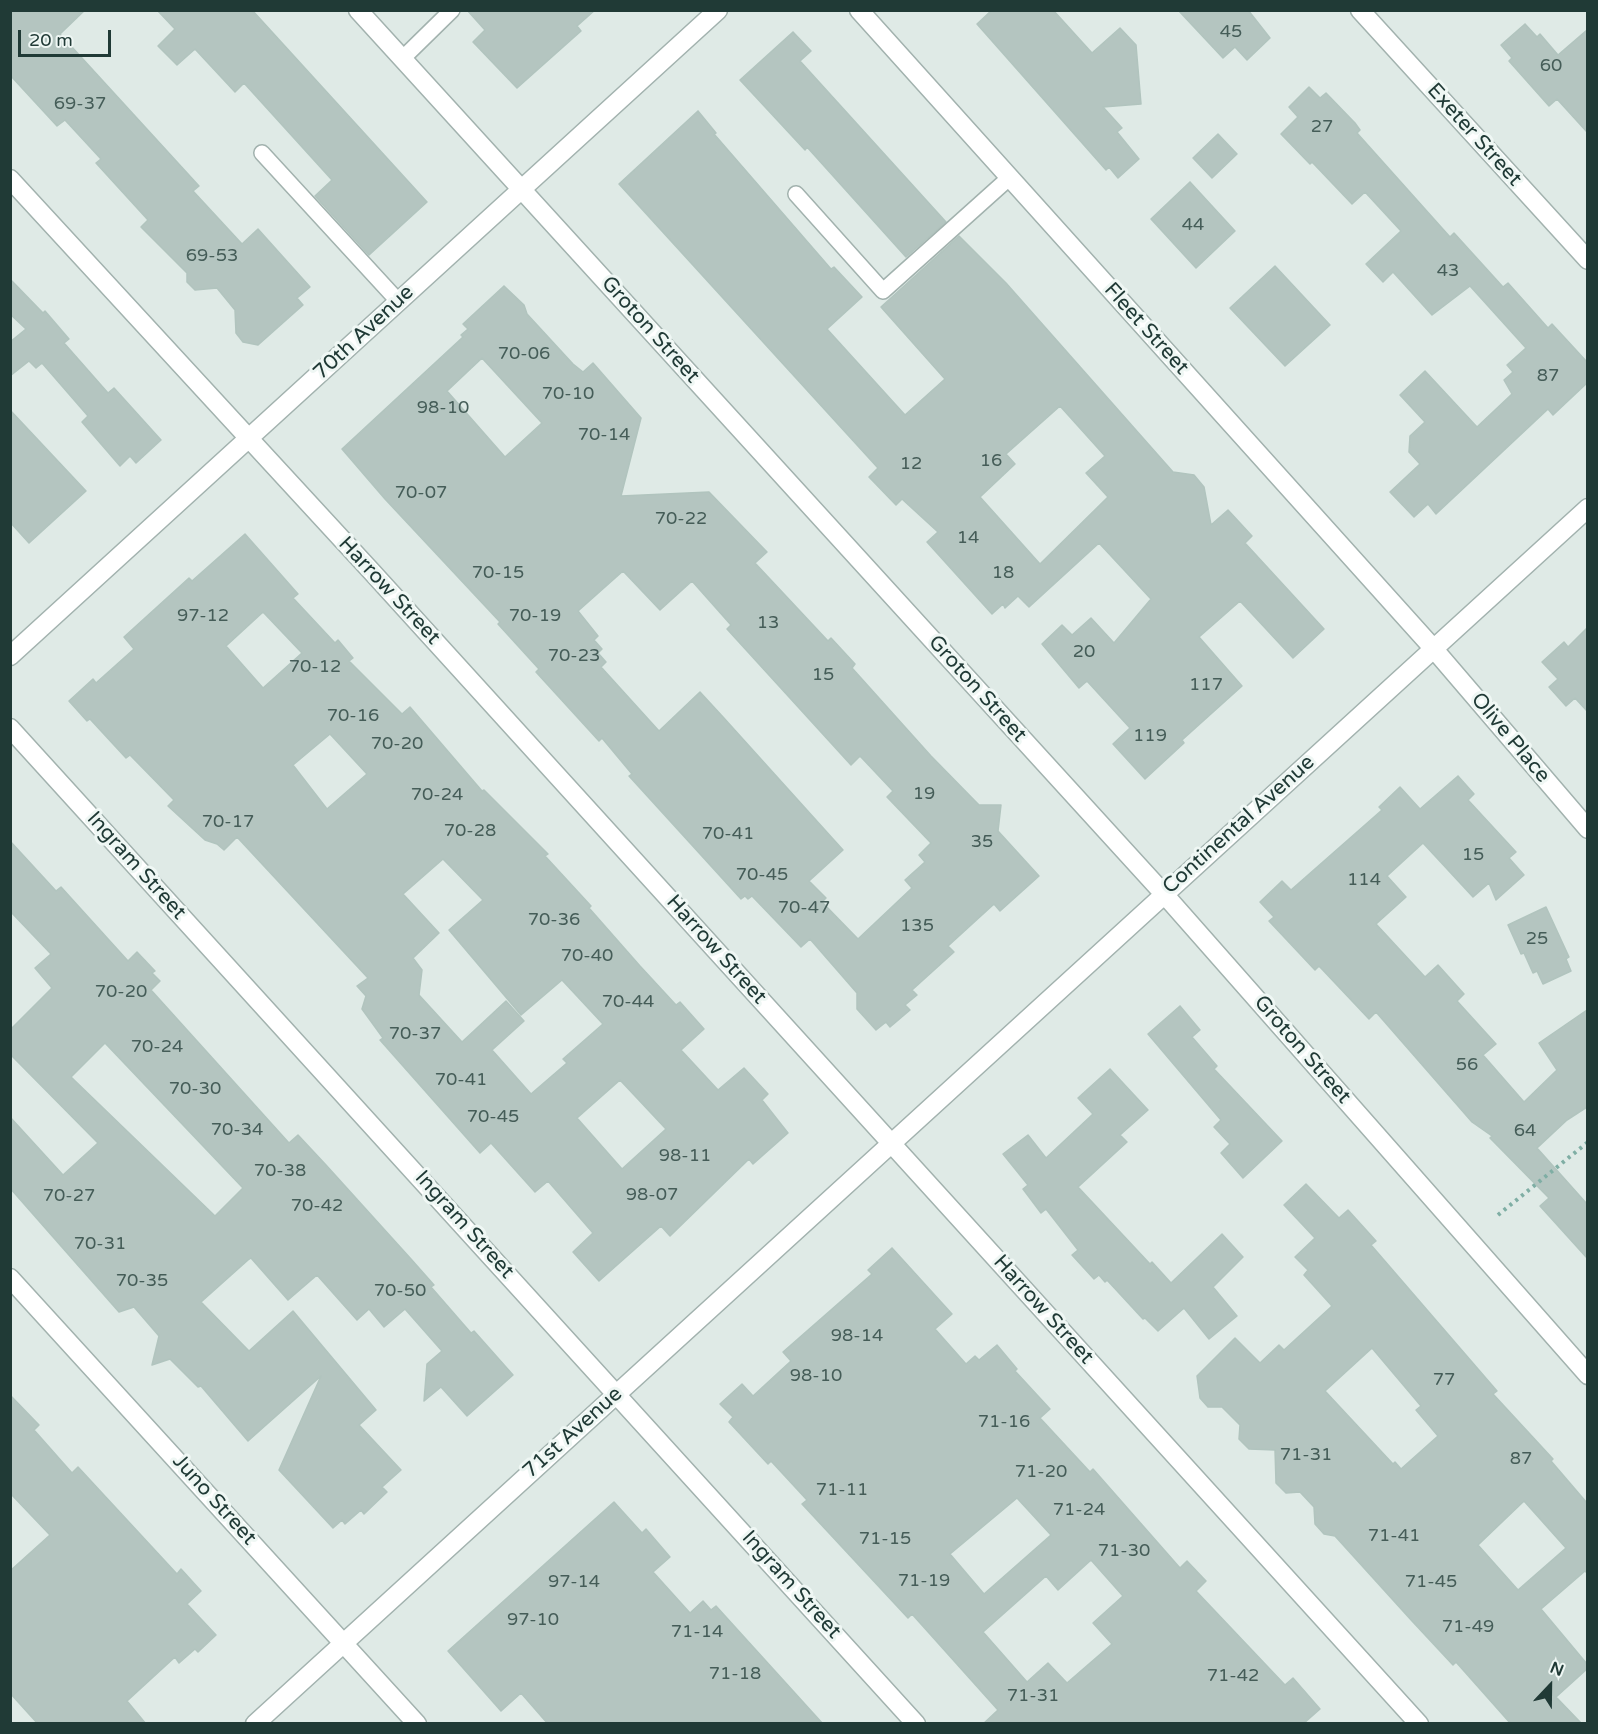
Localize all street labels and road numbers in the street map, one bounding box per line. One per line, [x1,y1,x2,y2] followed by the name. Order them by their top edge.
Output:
[1421,78,1527,192] street label: Exeter Street
[595,271,705,389] street label: Groton Street
[1098,278,1194,380] street label: Fleet Street
[309,280,419,386] street label: 70th Avenue
[333,532,445,650] street label: Harrow Street
[922,630,1032,748] street label: Groton Street
[1465,688,1555,788] street label: Olive Place
[1158,750,1320,900] street label: Continental Avenue
[81,807,191,925] street label: Ingram Street
[660,890,772,1010] street label: Harrow Street
[1248,991,1356,1109] street label: Groton Street
[409,1166,519,1284] street label: Ingram Street
[987,1250,1099,1370] street label: Harrow Street
[518,1382,628,1484] street label: 71st Avenue
[167,1449,261,1551] street label: Juno Street
[736,1526,846,1644] street label: Ingram Street

